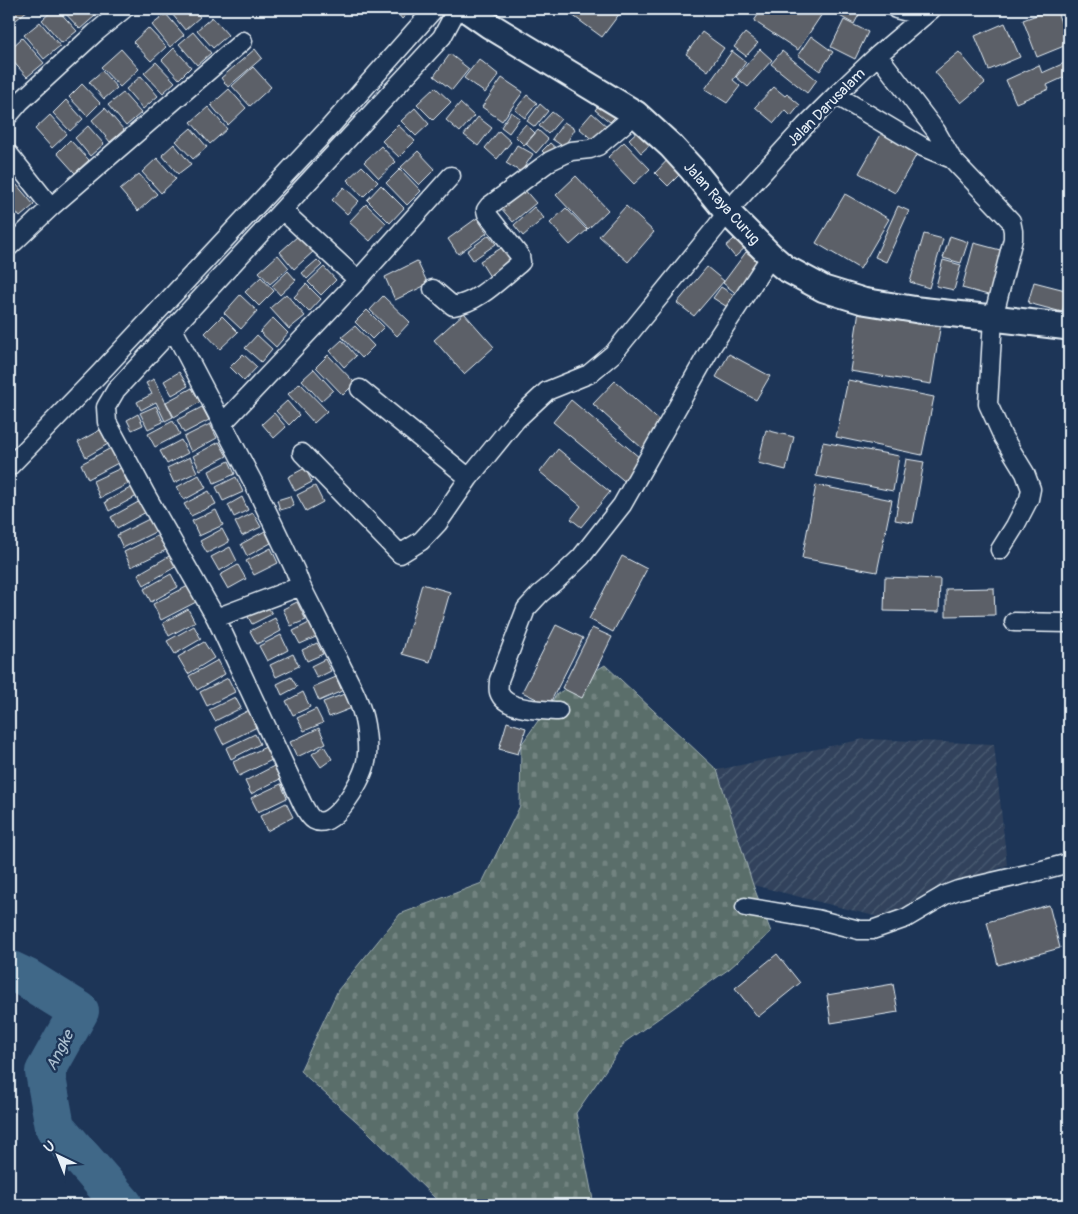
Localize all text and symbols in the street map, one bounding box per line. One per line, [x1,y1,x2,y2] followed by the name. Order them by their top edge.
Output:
[783,64,869,150] street label: Jalan Darusalam
[679,158,764,249] street label: Jalan Raya Curug
[41,1025,79,1074] water label: Angke
[32,1132,82,1182] north arrow
[40,1137,59,1156] text: U

